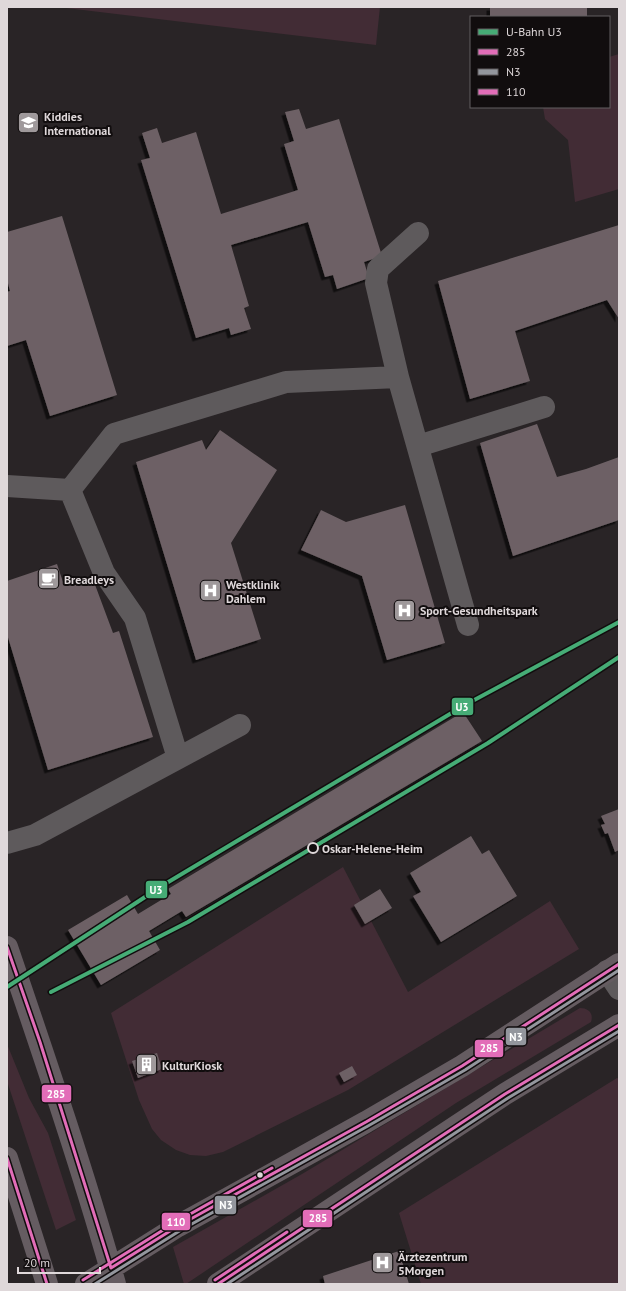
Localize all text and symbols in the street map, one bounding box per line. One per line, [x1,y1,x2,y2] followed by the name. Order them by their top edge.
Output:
[470,16,610,108] legend
[506,24,562,39] text: U-Bahn U3
[506,44,526,59] text: 285
[506,64,521,79] text: N3
[506,84,526,99] text: 110
[44,109,111,138] place label: Kiddies International
[15,110,41,136] school or university icon: Kiddies International
[36,566,62,592] cafe icon: Breadleys
[64,572,114,587] place label: Breadleys
[226,577,279,606] place label: Westklinik Dahlem
[198,578,224,604] hospital icon: Westklinik Dahlem
[391,597,417,623] hospital icon: Sport-Gesundheitspark
[420,603,538,618] place label: Sport-Gesundheitspark
[451,697,474,716] line badge: U3
[455,700,469,714] text: U3
[322,841,423,856] place label: Oskar-Helene-Heim
[307,842,319,854] marker: Oskar-Helene-Heim
[145,880,168,899] line badge: U3
[149,883,163,897] text: U3
[505,1027,527,1046] line badge: N3
[509,1030,523,1044] text: N3
[474,1039,504,1058] line badge: 285
[480,1041,498,1055] text: 285
[134,1052,160,1078] building icon: KulturKiosk
[162,1058,222,1073] place label: KulturKiosk
[41,1084,72,1103] line badge: 285
[47,1087,65,1101] text: 285
[255,1170,265,1180] unlabelled marker
[214,1195,237,1215] line badge: N3
[219,1198,233,1212] text: N3
[302,1209,333,1228] line badge: 285
[309,1211,327,1225] text: 285
[161,1212,191,1231] line badge: 110
[167,1215,185,1229] text: 110
[18,1249,100,1275] scale bar
[398,1249,468,1278] place label: Ärztezentrum 5Morgen
[369,1250,395,1276] hospital icon: Ärztezentrum 5Morgen
[24,1255,50,1270] text: 20 m

